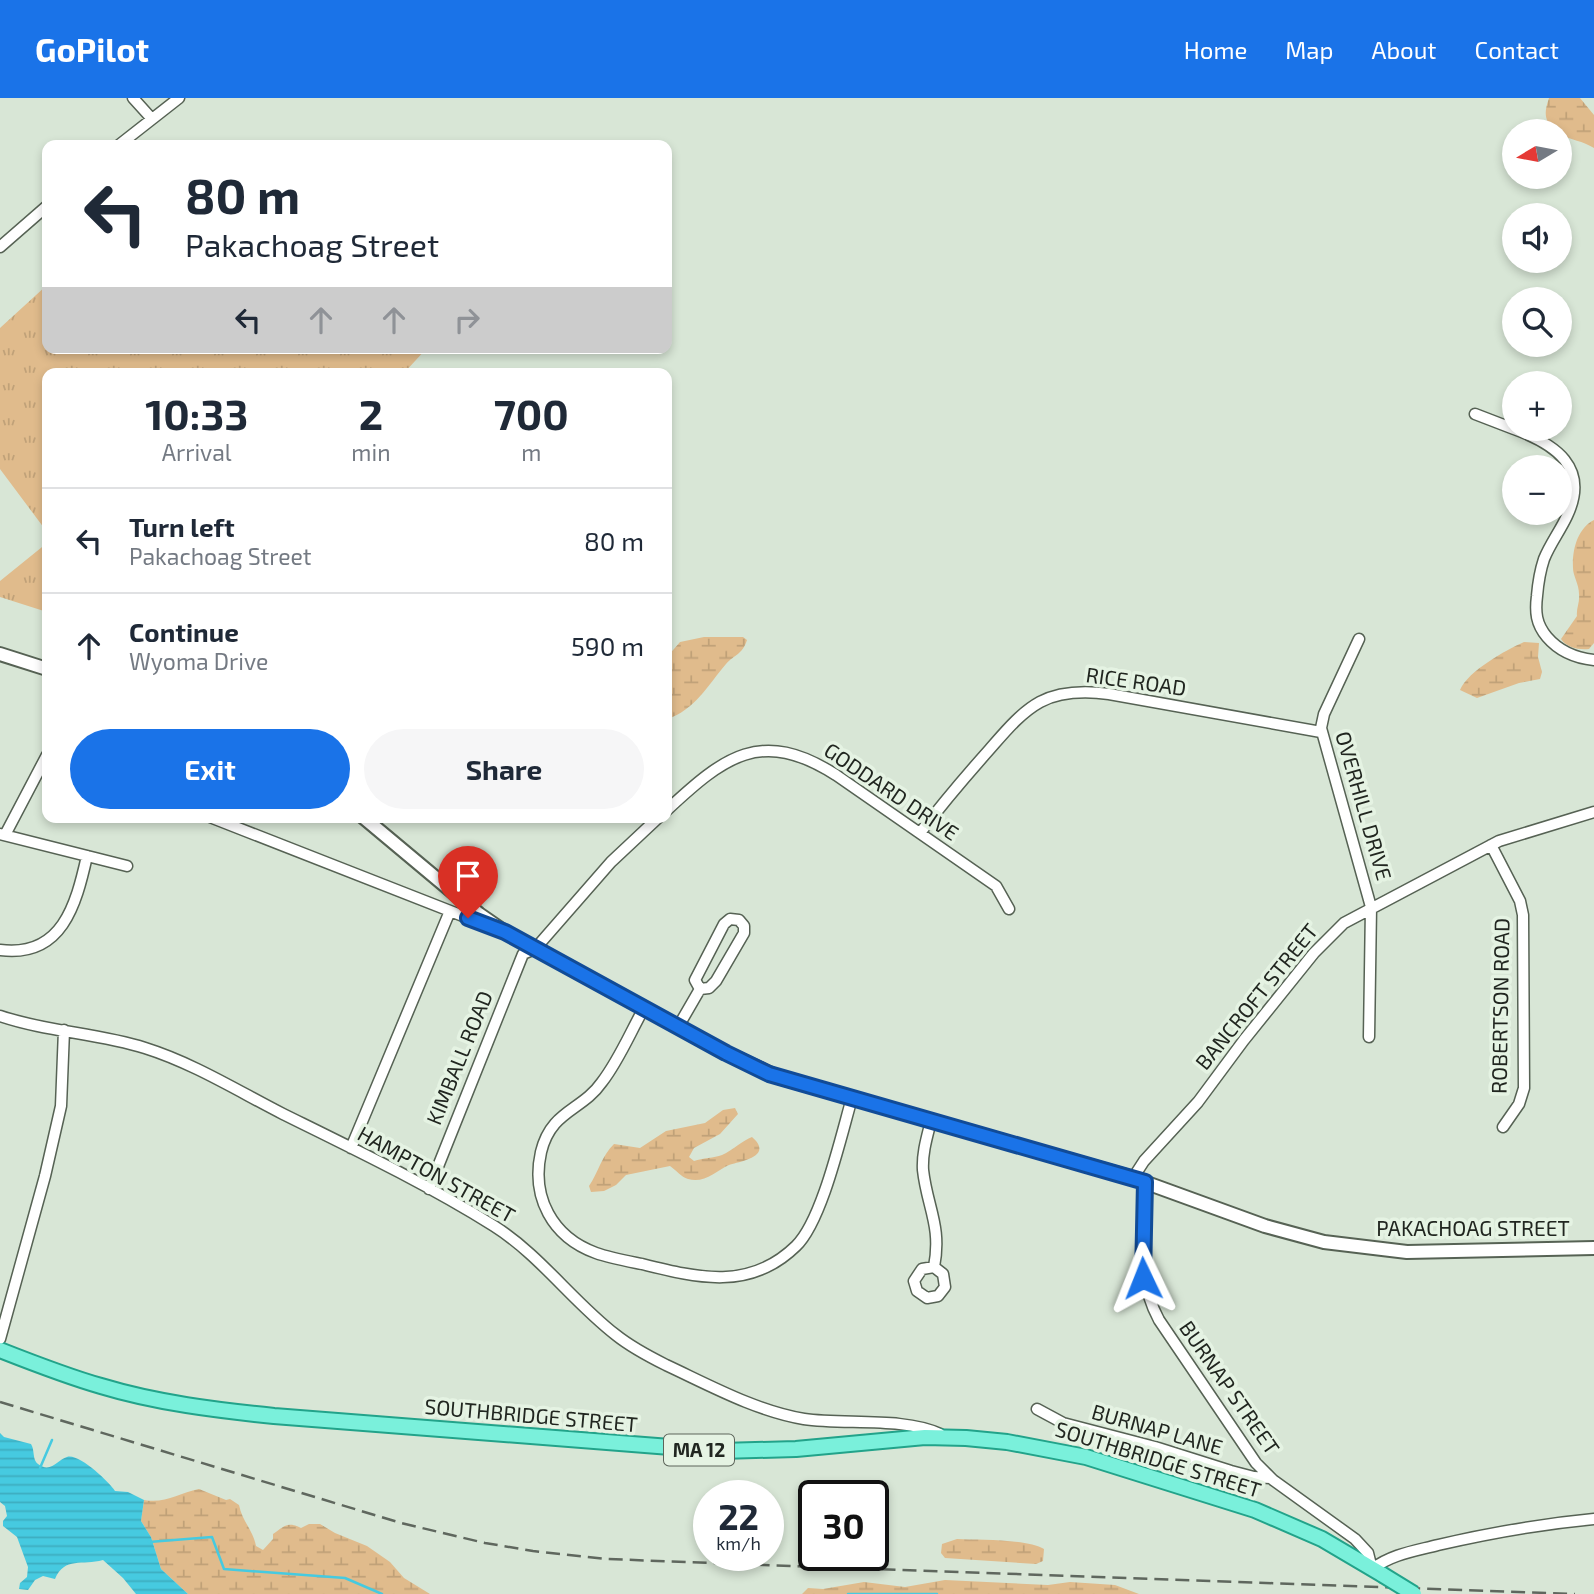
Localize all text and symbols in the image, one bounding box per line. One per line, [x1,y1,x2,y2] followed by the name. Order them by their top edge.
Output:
[35,29,149,69] text: GoPilot
[1184,35,1247,64] text: Home
[1285,35,1333,64] text: Map
[1371,35,1437,64] text: About
[1475,35,1559,64] text: Contact
[1502,119,1572,189] north arrow
[1502,119,1572,525] map controls
[185,165,300,224] text: 80 m
[70,168,161,259] icon: left
[1502,203,1572,273] button: sound
[185,225,439,263] text: Pakachoag Street
[1502,287,1572,357] button: search
[229,301,267,339] icon: left
[302,301,340,339] icon: ahead
[375,301,413,339] icon: ahead
[448,301,486,339] icon: right
[1502,371,1572,441] button: +
[145,388,248,438] text: 10:33
[359,388,383,438] text: 2
[494,388,569,438] text: 700
[162,438,232,466] text: Arrival
[351,438,391,466] text: min
[521,438,541,466] text: m
[1502,455,1572,525] button: −
[129,511,235,542] text: Turn left
[70,522,108,560] icon: left
[584,525,644,556] text: 80 m
[129,542,312,570] text: Pakachoag Street
[129,616,239,647] text: Continue
[70,627,108,665] icon: ahead
[571,630,644,661] text: 590 m
[129,647,268,675] text: Wyoma Drive
[1085,661,1188,700] street label: RICE ROAD
[1331,728,1398,883] street label: OVERHILL DRIVE
[70,729,350,809] button: Exit
[364,729,644,809] button: Share
[820,737,964,845] street label: GODDARD DRIVE
[438,846,498,918] pin
[449,857,487,895] icon: arrive
[1189,918,1322,1074] street label: BANCROFT STREET
[1485,918,1514,1094] street label: ROBERTSON ROAD
[420,987,497,1128] street label: KIMBALL ROAD
[354,1120,520,1227] street label: HAMPTON STREET
[1376,1215,1570,1240] street label: PAKACHOAG STREET
[1106,1241,1180,1315] position arrow
[1175,1316,1286,1459] street label: BURNAP STREET
[424,1393,639,1436] street label: SOUTHBRIDGE STREET
[1089,1398,1226,1459] street label: BURNAP LANE
[1053,1415,1264,1502] street label: SOUTHBRIDGE STREET
[664,1434,734,1466] road number: MA 12
[798,1480,889,1571] speed limit sign: 30
[718,1495,759,1537] text: 22
[716,1532,761,1554] text: km/h

